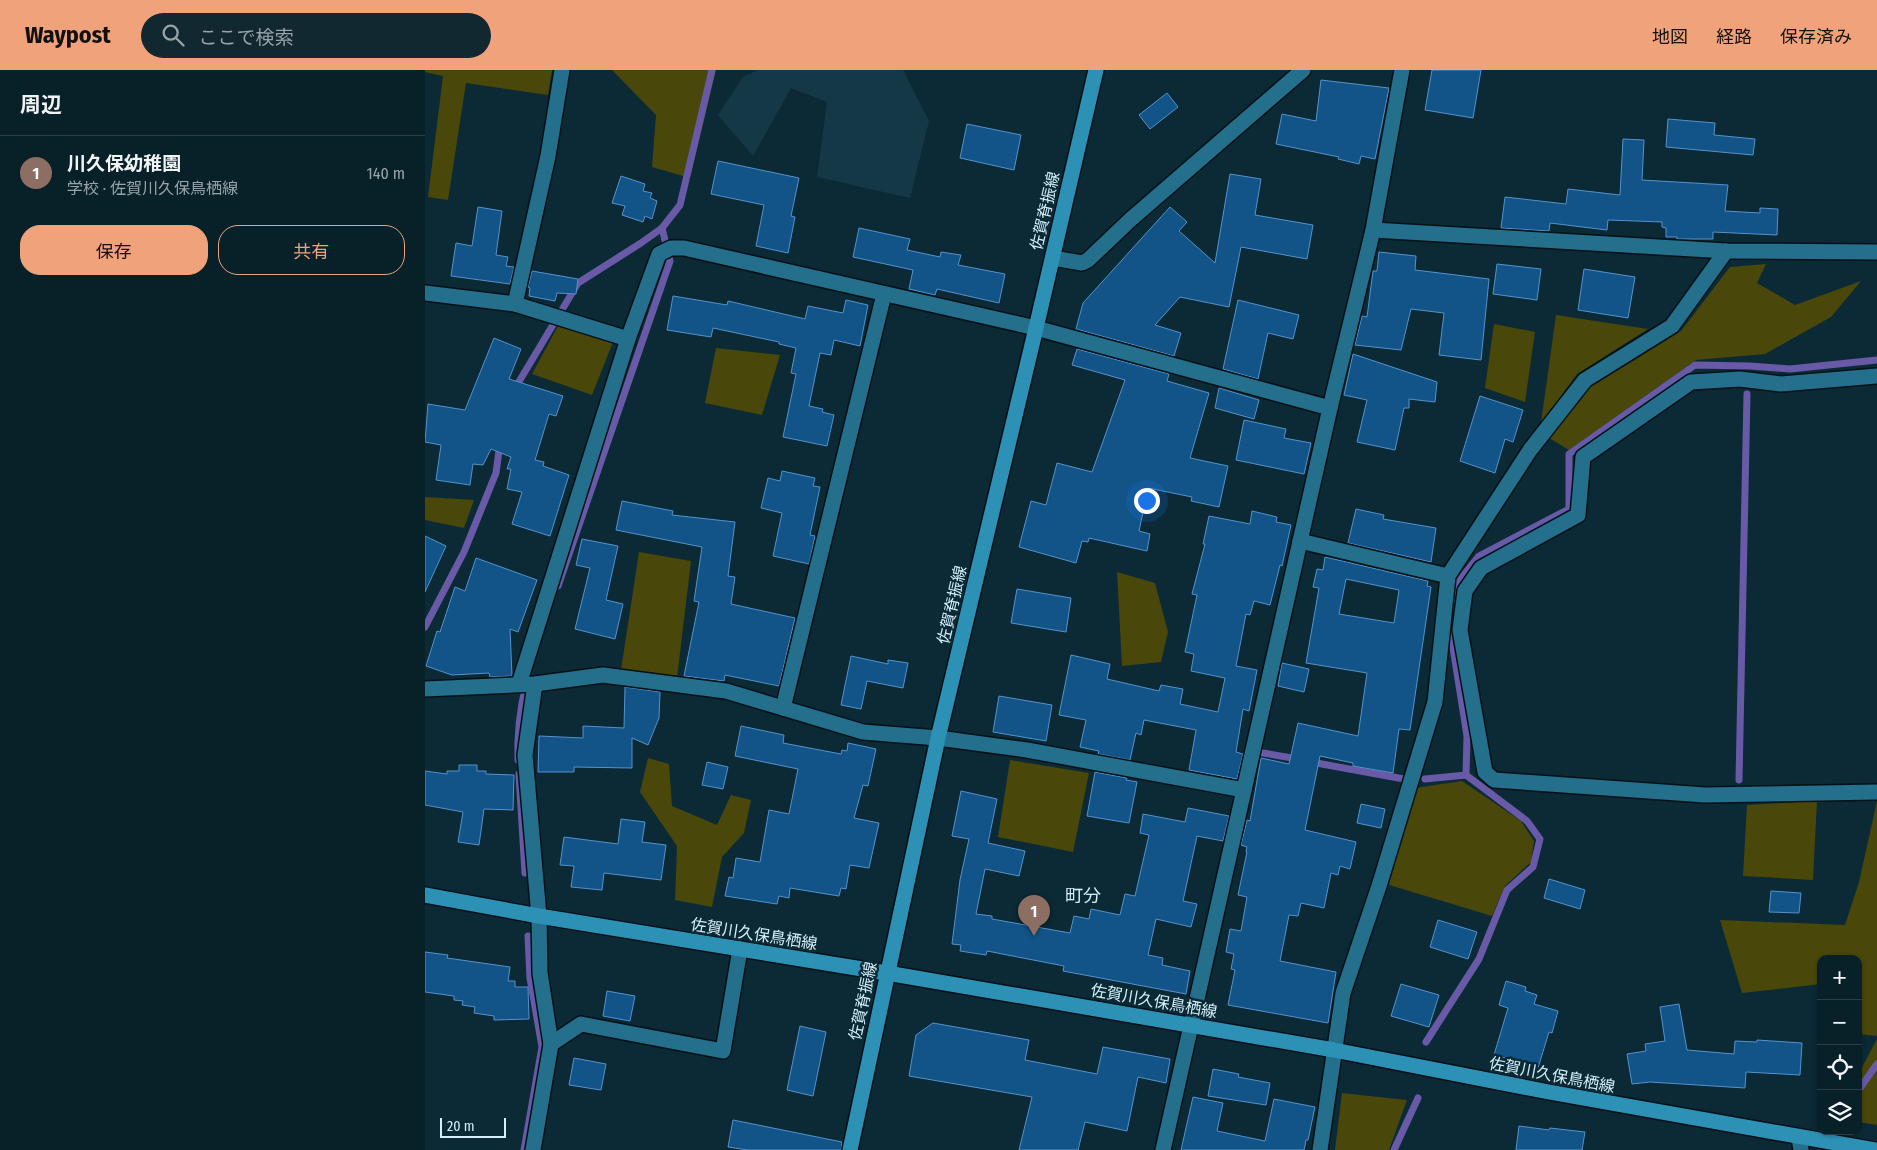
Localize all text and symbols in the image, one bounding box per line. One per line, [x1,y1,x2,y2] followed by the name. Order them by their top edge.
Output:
[141,13,491,58] search box
[25,21,111,49] text: Waypost
[159,21,187,49] icon: search
[199,26,294,49] text: ここで検索
[1652,26,1688,48] text: 地図
[1716,26,1752,48] text: 経路
[1780,26,1852,48] text: 保存済み
[20,92,62,118] text: 周辺
[67,152,181,175] text: 川久保幼稚園
[33,164,39,183] text: 1
[367,164,405,183] text: 140 m
[1027,170,1063,252] street label: 佐賀脊振線
[67,179,238,198] text: 学校 · 佐賀川久保鳥栖線
[20,225,208,275] button: 保存
[218,225,405,275] button: 共有
[1134,488,1160,514] your location
[934,564,970,646] street label: 佐賀脊振線
[1065,885,1101,907] district label: 町分
[1018,895,1050,936] pin: 1
[689,915,819,953] street label: 佐賀川久保鳥栖線
[1817,955,1862,1135] map controls
[1817,955,1862,1000] button: +
[845,960,881,1042] street label: 佐賀脊振線
[1089,981,1219,1021] street label: 佐賀川久保鳥栖線
[1817,1000,1862,1045] button: −
[1817,1045,1862,1090] button: locate
[1487,1053,1617,1097] street label: 佐賀川久保鳥栖線
[1817,1090,1862,1135] button: layers
[440,1115,506,1138] scale bar
[447,1118,475,1135] text: 20 m

